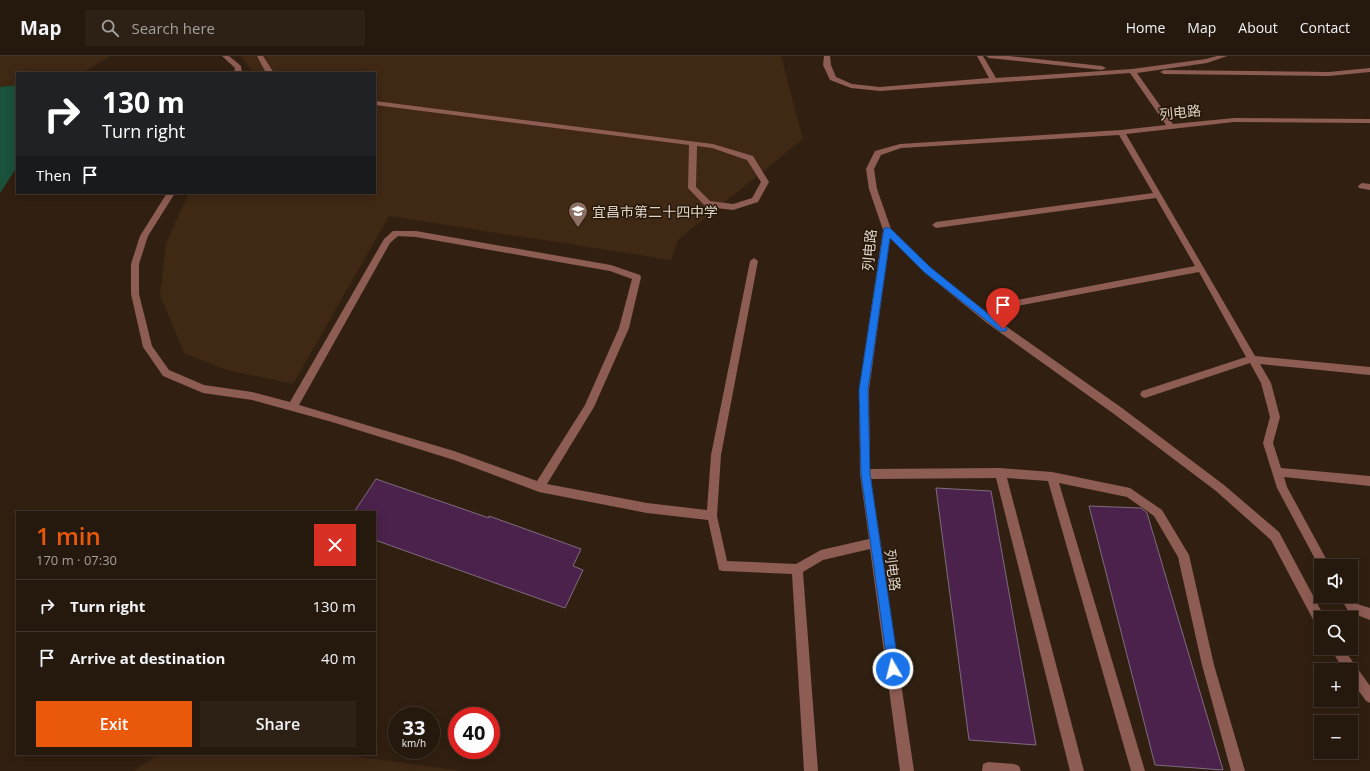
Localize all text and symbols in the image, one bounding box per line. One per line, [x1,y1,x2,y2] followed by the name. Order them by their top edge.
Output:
[85,10,365,46] search box
[20,15,61,41] text: Map
[99,17,121,39] icon: search
[131,18,215,38] text: Search here
[1126,18,1165,37] text: Home
[1187,18,1216,37] text: Map
[1238,18,1278,37] text: About
[1300,18,1350,37] text: Contact
[102,83,185,121] text: 130 m
[36,88,88,140] icon: right
[1158,100,1202,124] street label: 列电路
[102,119,185,143] text: Turn right
[79,164,101,186] icon: arrive
[36,165,71,185] text: Then
[567,200,589,228] school or university icon: 宜昌市第二十四中学
[592,202,718,221] place label: 宜昌市第二十四中学
[858,228,880,272] street label: 列电路
[986,288,1020,329] pin
[992,294,1014,316] icon: arrive
[36,519,101,552] text: 1 min
[314,524,356,566] button: close
[881,548,905,592] street label: 列电路
[36,551,117,569] text: 170 m · 07:30
[1314,559,1358,759] map controls
[1314,559,1358,603] button: sound
[36,595,58,617] icon: right
[70,596,145,616] text: Turn right
[312,596,356,616] text: 130 m
[1314,611,1358,655] button: search
[36,647,58,669] icon: arrive
[70,648,225,668] text: Arrive at destination
[321,648,356,668] text: 40 m
[872,648,914,690] position arrow
[1314,663,1358,707] button: +
[36,701,192,747] button: Exit
[200,701,356,747] button: Share
[448,707,500,759] speed limit sign: 40
[403,714,425,741] text: 33
[1314,715,1358,759] button: −
[402,736,426,750] text: km/h

